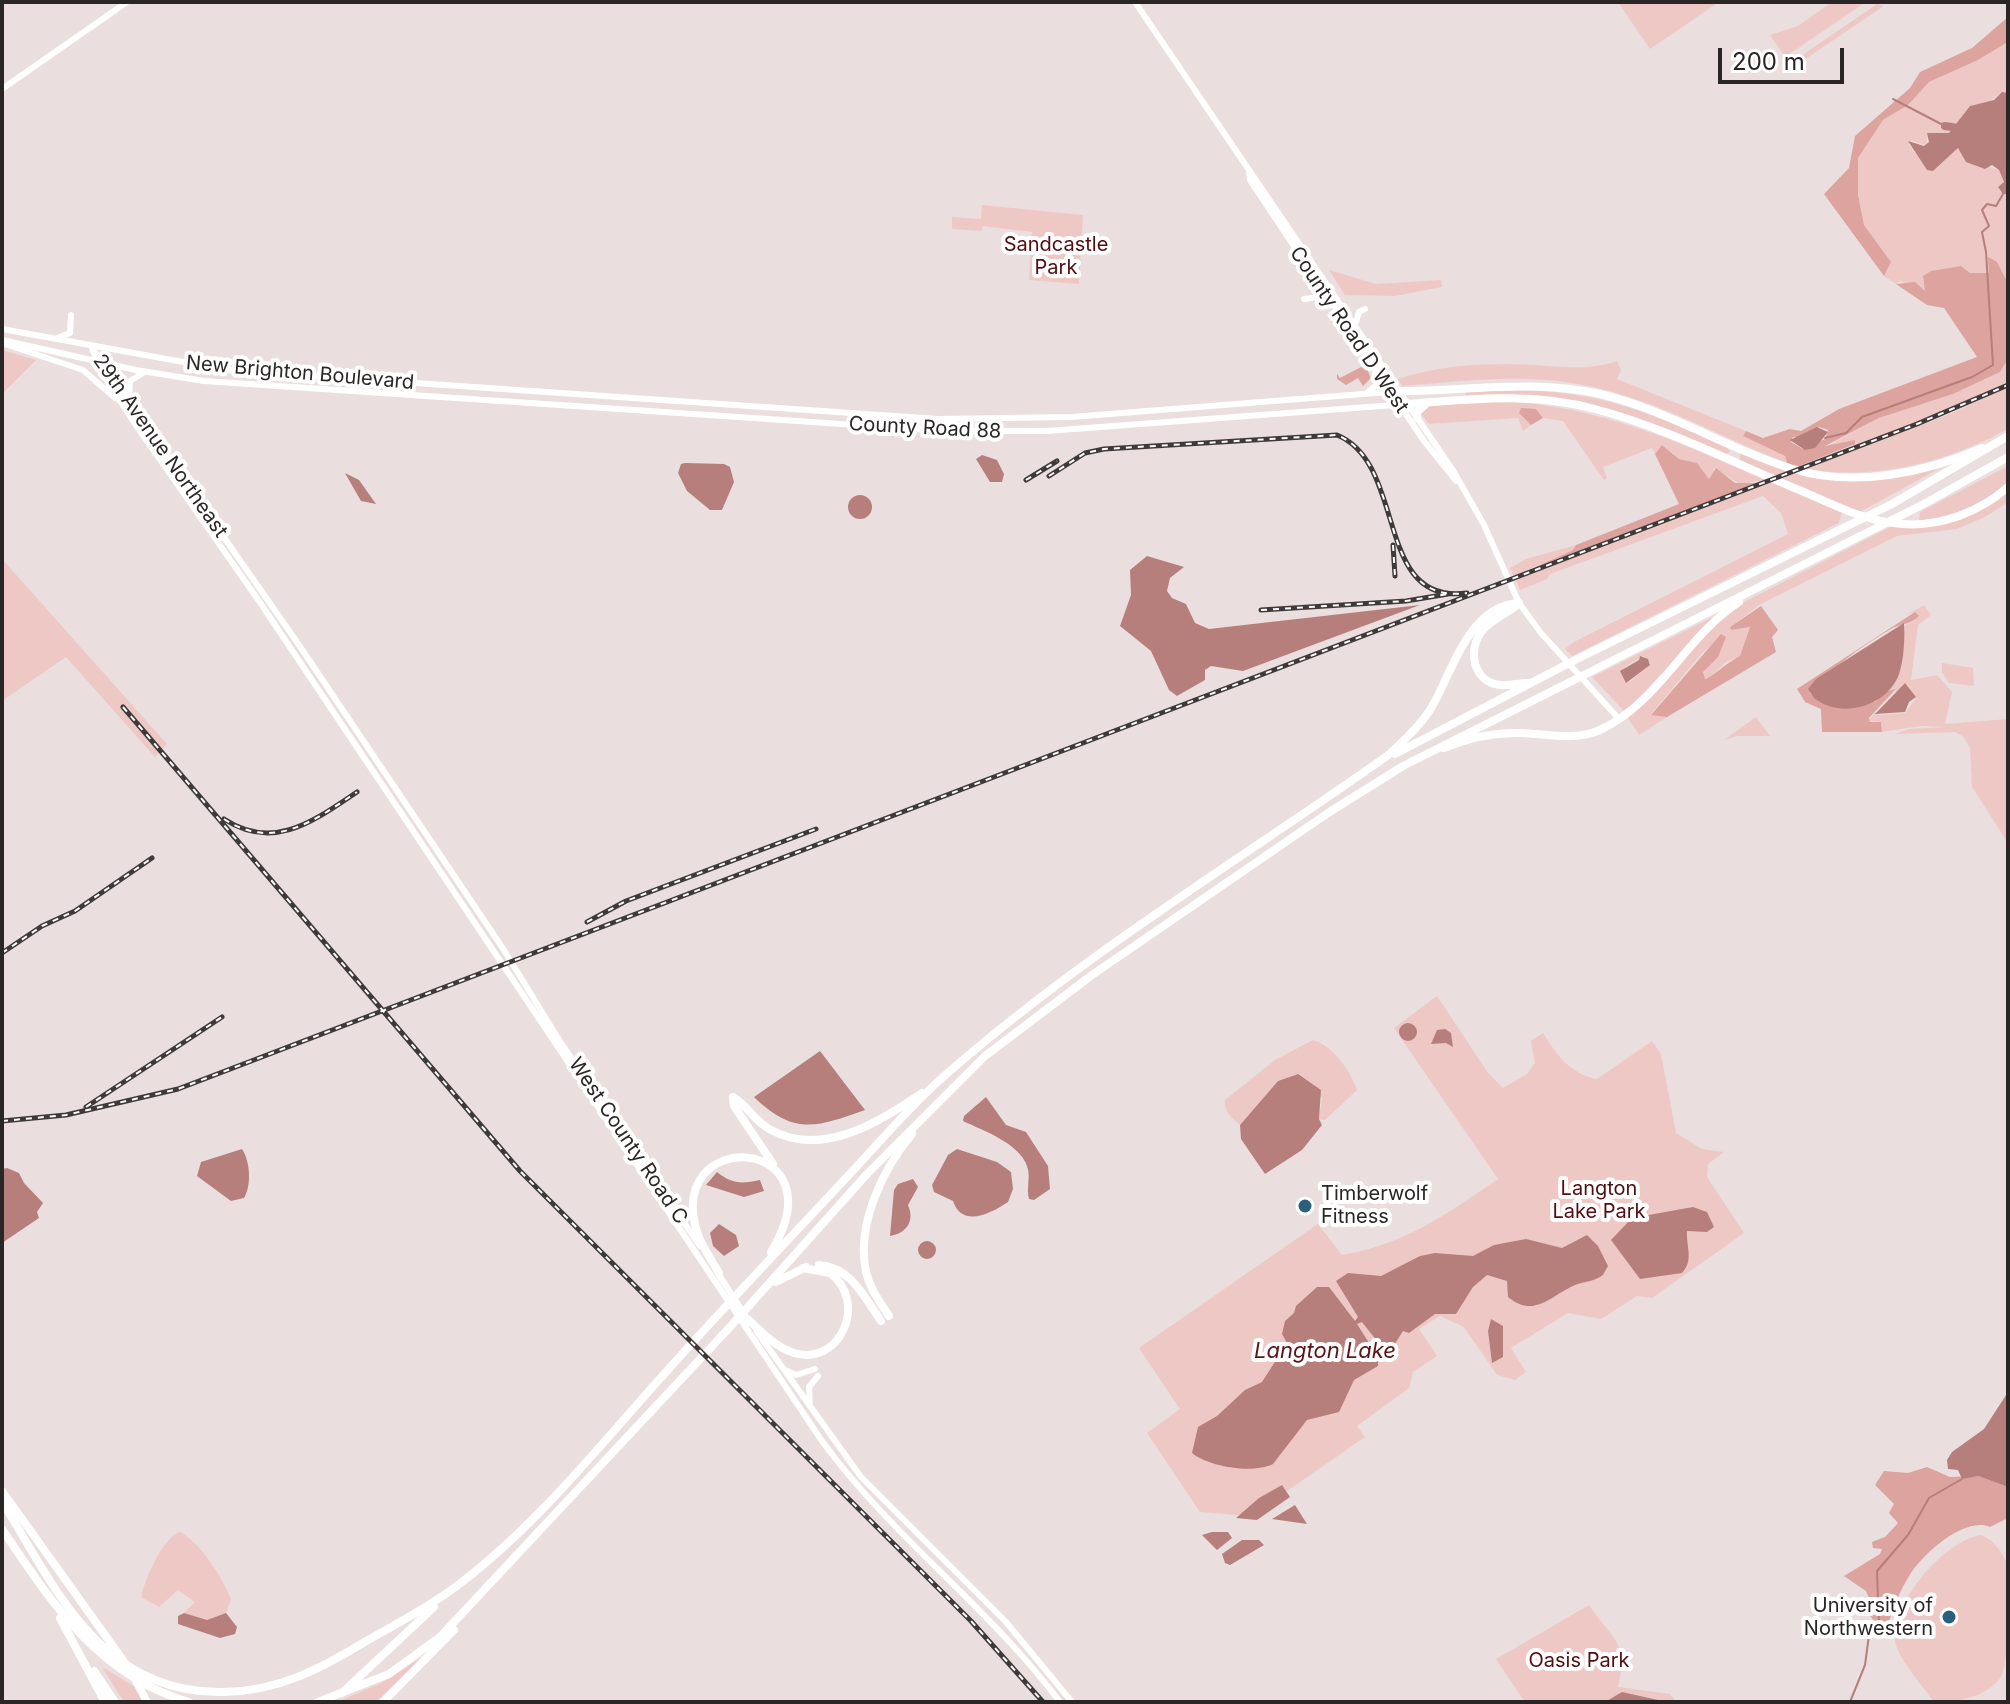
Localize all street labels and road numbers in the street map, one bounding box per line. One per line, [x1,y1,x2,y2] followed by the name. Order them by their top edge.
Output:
[1284,242,1414,418] street label: County Road D West
[88,350,232,542] street label: 29th Avenue Northeast
[185,351,415,395] street label: New Brighton Boulevard
[848,412,1002,444] street label: County Road 88
[563,1053,693,1229] street label: West County Road C

